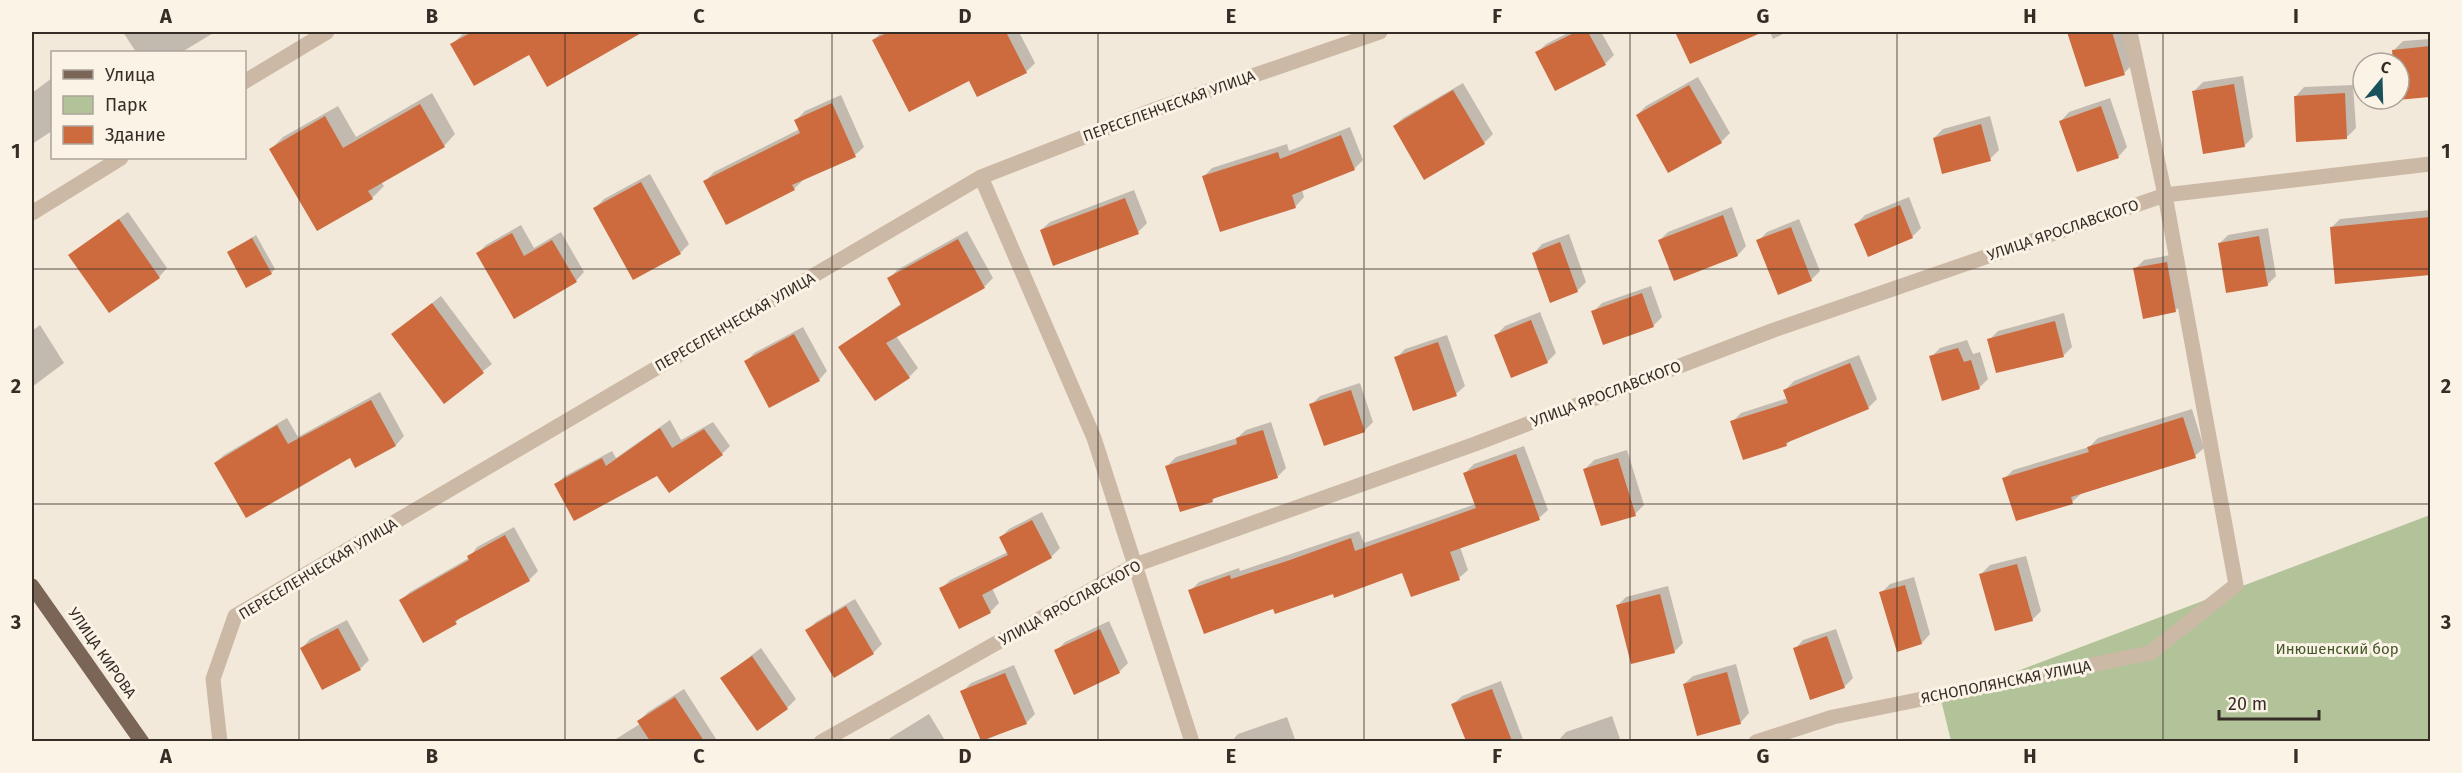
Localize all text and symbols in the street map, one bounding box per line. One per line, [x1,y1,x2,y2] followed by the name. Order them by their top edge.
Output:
[159,4,173,28] text: A
[426,4,438,28] text: B
[693,4,705,28] text: C
[958,4,972,28] text: D
[1226,4,1236,28] text: E
[1492,4,1502,28] text: F
[1757,4,1769,28] text: G
[2023,4,2037,28] text: H
[2293,4,2299,28] text: I
[51,51,246,159] legend
[2351,51,2411,111] north arrow
[2378,57,2394,78] text: С
[105,64,155,86] text: Улица
[1081,66,1258,146] street label: ПЕРЕСЕЛЕНЧЕСКАЯ УЛИЦА
[105,94,148,116] text: Парк
[105,124,166,146] text: Здание
[11,139,21,163] text: 1
[2441,139,2451,163] text: 1
[1985,196,2141,264] street label: УЛИЦА ЯРОСЛАВСКОГО
[652,269,818,375] street label: ПЕРЕСЕЛЕНЧЕСКАЯ УЛИЦА
[1528,357,1684,431] street label: УЛИЦА ЯРОСЛАВСКОГО
[11,374,21,398] text: 2
[2441,374,2451,398] text: 2
[236,514,401,623] street label: ПЕРЕСЕЛЕНЧЕСКАЯ УЛИЦА
[996,557,1144,649] street label: УЛИЦА ЯРОСЛАВСКОГО
[64,604,140,702] street label: УЛИЦА КИРОВА
[10,610,21,634] text: 3
[2440,610,2451,634] text: 3
[2275,640,2399,658] park label: Инюшенский бор
[1919,657,2093,707] street label: ЯСНОПОЛЯНСКАЯ УЛИЦА
[2219,683,2320,721] scale bar
[2228,693,2267,715] text: 20 m
[159,744,173,768] text: A
[426,744,438,768] text: B
[693,744,705,768] text: C
[958,744,972,768] text: D
[1226,744,1236,768] text: E
[1492,744,1502,768] text: F
[1757,744,1769,768] text: G
[2023,744,2037,768] text: H
[2293,744,2299,768] text: I

